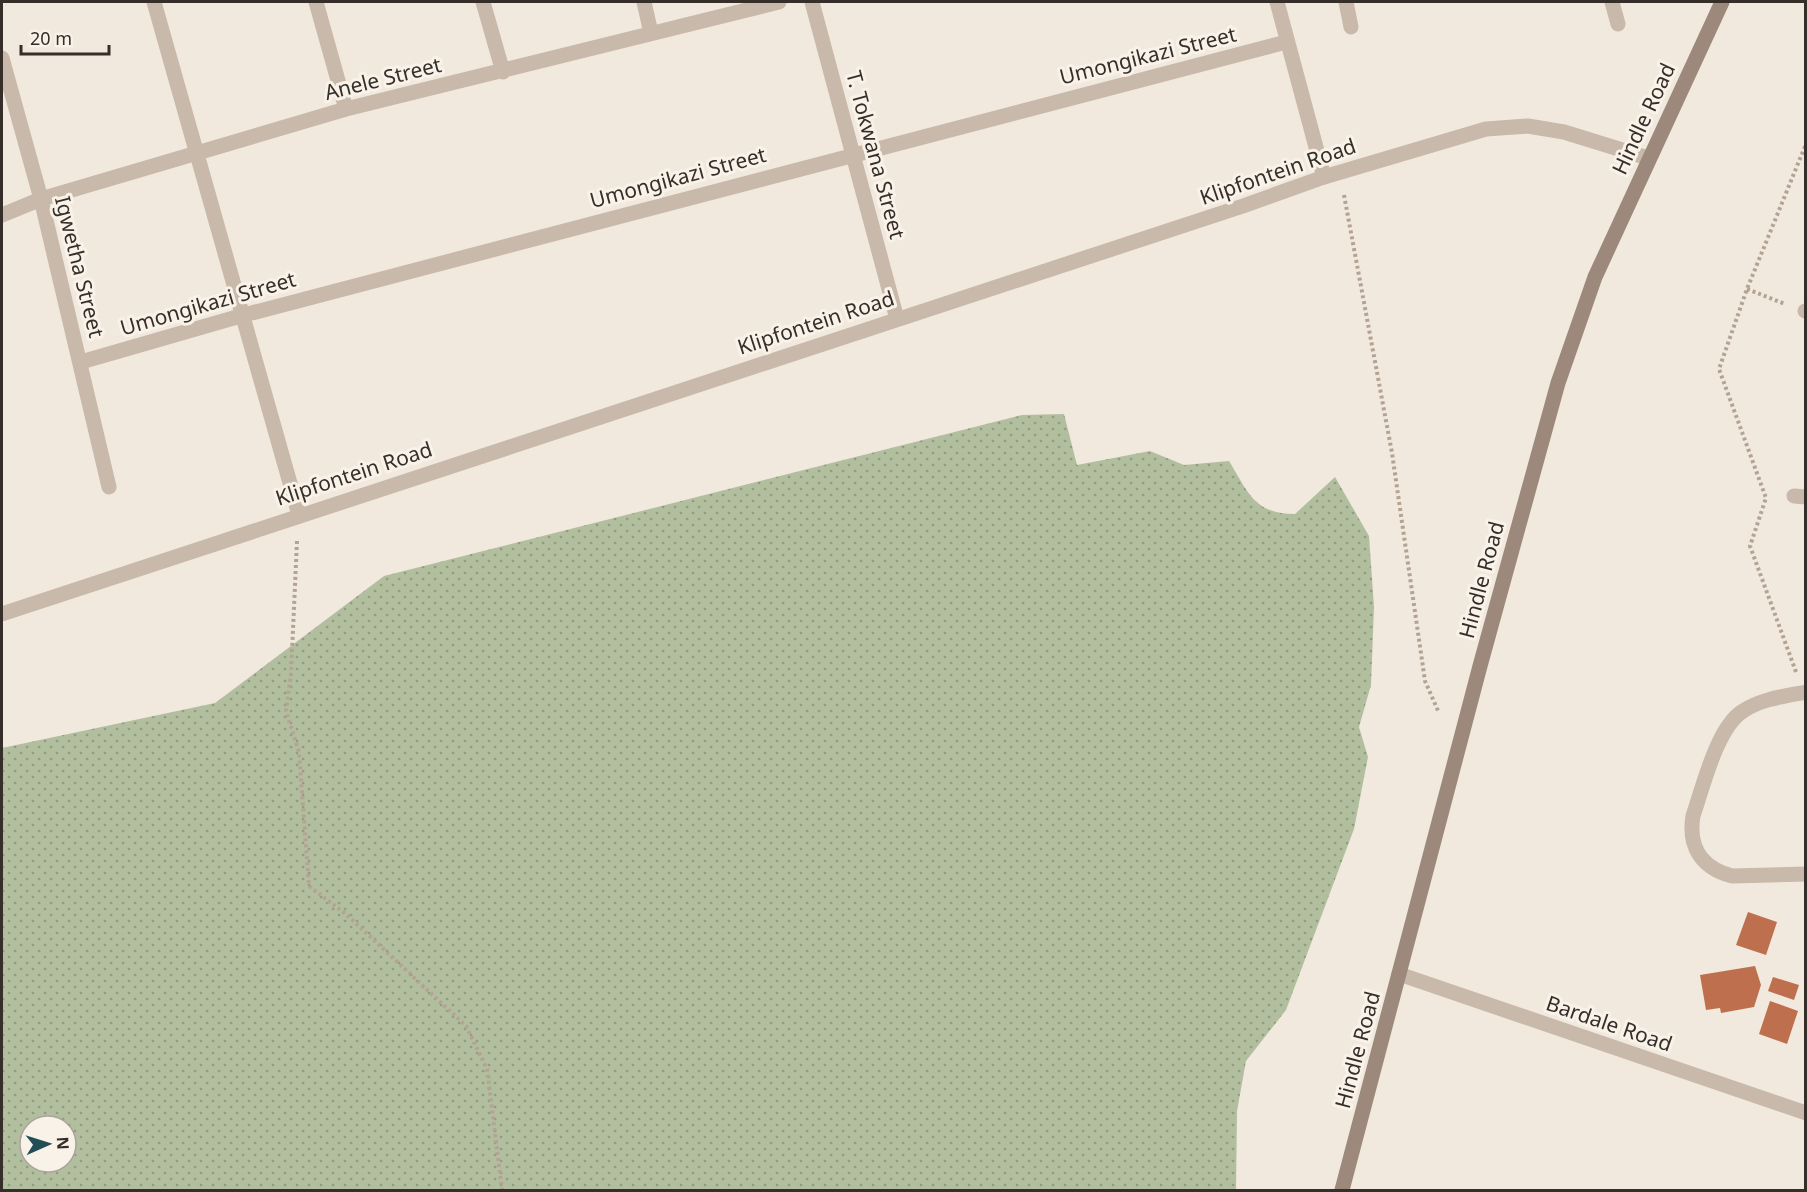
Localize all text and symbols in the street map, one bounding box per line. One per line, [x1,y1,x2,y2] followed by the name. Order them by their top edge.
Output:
[21,18,110,56] scale bar
[1056,19,1240,91] street label: Umongikazi Street
[30,26,72,50] text: 20 m
[321,50,445,106] street label: Anele Street
[1605,58,1681,179] street label: Hindle Road
[840,68,912,242] street label: T. Tokwana Street
[1196,131,1359,211] street label: Klipfontein Road
[587,140,769,214] street label: Umongikazi Street
[49,193,111,341] street label: Igwetha Street
[117,264,299,341] street label: Umongikazi Street
[734,283,898,361] street label: Klipfontein Road
[272,434,436,512] street label: Klipfontein Road
[1452,518,1510,641] street label: Hindle Road
[1328,988,1386,1111] street label: Hindle Road
[1543,988,1676,1058] street label: Bardale Road
[18,1114,78,1174] north arrow
[52,1136,74,1150] text: N

